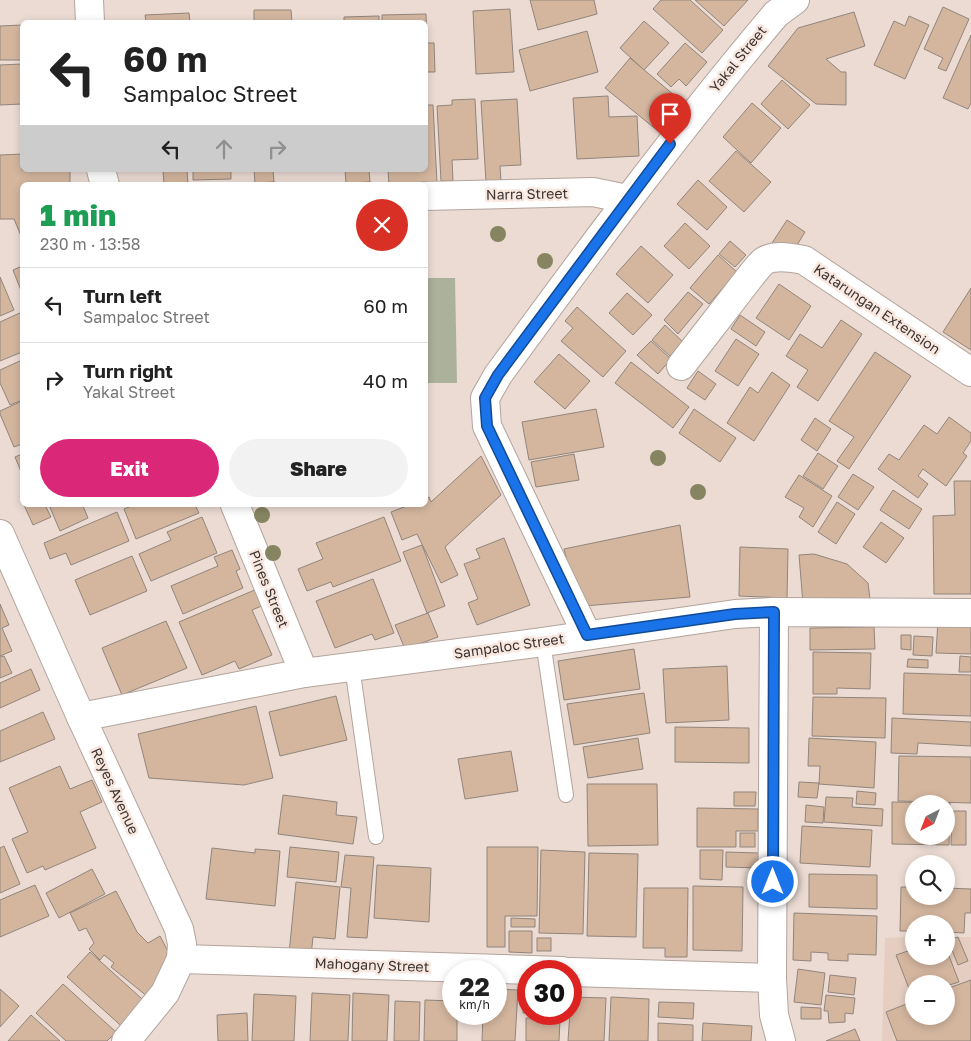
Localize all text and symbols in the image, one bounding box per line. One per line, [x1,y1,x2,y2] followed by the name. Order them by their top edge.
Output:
[706,22,770,95] street label: Yakal Street
[123,38,207,80] text: 60 m
[40,40,105,105] icon: left
[123,80,298,107] text: Sampaloc Street
[649,93,691,144] pin
[656,100,684,128] icon: arrive
[157,135,185,163] icon: left
[210,135,238,163] icon: ahead
[263,135,291,163] icon: right
[486,184,568,203] street label: Narra Street
[40,197,116,233] text: 1 min
[356,199,408,251] button: close
[40,234,140,254] text: 230 m · 13:58
[811,260,944,357] street label: Katarungan Extension
[83,284,162,307] text: Turn left
[40,291,68,319] icon: left
[363,294,408,317] text: 60 m
[83,307,210,327] text: Sampaloc Street
[83,359,173,382] text: Turn right
[40,366,68,394] icon: right
[363,369,408,392] text: 40 m
[83,382,175,402] text: Yakal Street
[40,439,219,497] button: Exit
[229,439,408,497] button: Share
[246,548,293,630] street label: Pines Street
[453,629,565,662] street label: Sampaloc Street
[88,745,143,837] street label: Reyes Avenue
[905,795,955,845] north arrow
[905,795,955,1025] map controls
[746,855,798,907] position arrow
[905,855,955,905] button: search
[905,915,955,965] button: +
[314,954,430,975] street label: Mahogany Street
[517,960,582,1025] speed limit sign: 30
[459,971,490,1002] text: 22
[905,975,955,1025] button: −
[459,997,490,1012] text: km/h

